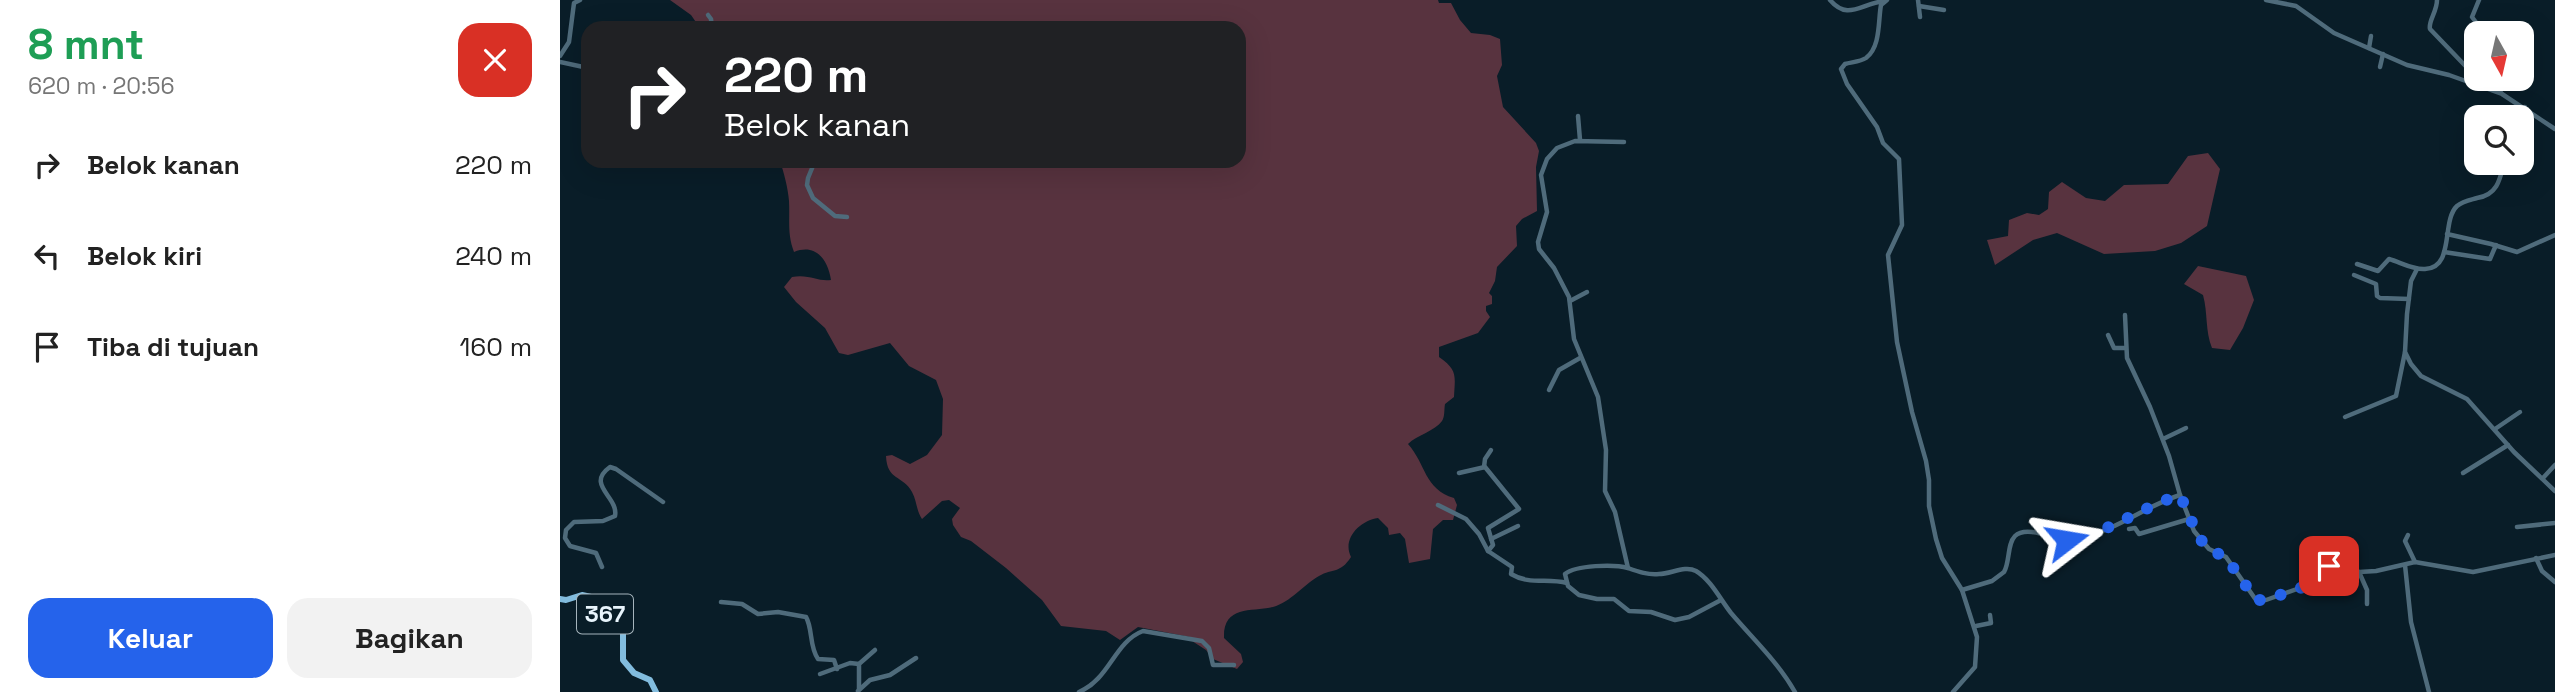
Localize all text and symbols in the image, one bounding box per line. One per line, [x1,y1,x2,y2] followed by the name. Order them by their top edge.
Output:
[28,18,144,71] text: 8 mnt
[2464,21,2534,91] north arrow
[2464,21,2534,175] map controls
[458,23,532,97] button: close
[724,44,868,106] text: 220 m
[609,49,700,140] icon: right
[28,71,175,101] text: 620 m · 20:56
[724,105,910,145] text: Belok kanan
[2464,105,2534,175] button: search
[28,146,66,184] icon: right
[87,148,240,182] text: Belok kanan
[455,148,532,182] text: 220 m
[28,237,66,275] icon: left
[87,239,202,273] text: Belok kiri
[455,239,532,273] text: 240 m
[28,328,66,366] icon: arrive
[87,330,259,364] text: Tiba di tujuan
[460,330,532,364] text: 160 m
[2030,503,2104,577] position arrow
[2299,536,2359,596] pin
[2310,547,2348,585] icon: arrive
[577,594,633,634] road number: 367
[28,598,273,678] button: Keluar
[287,598,532,678] button: Bagikan

